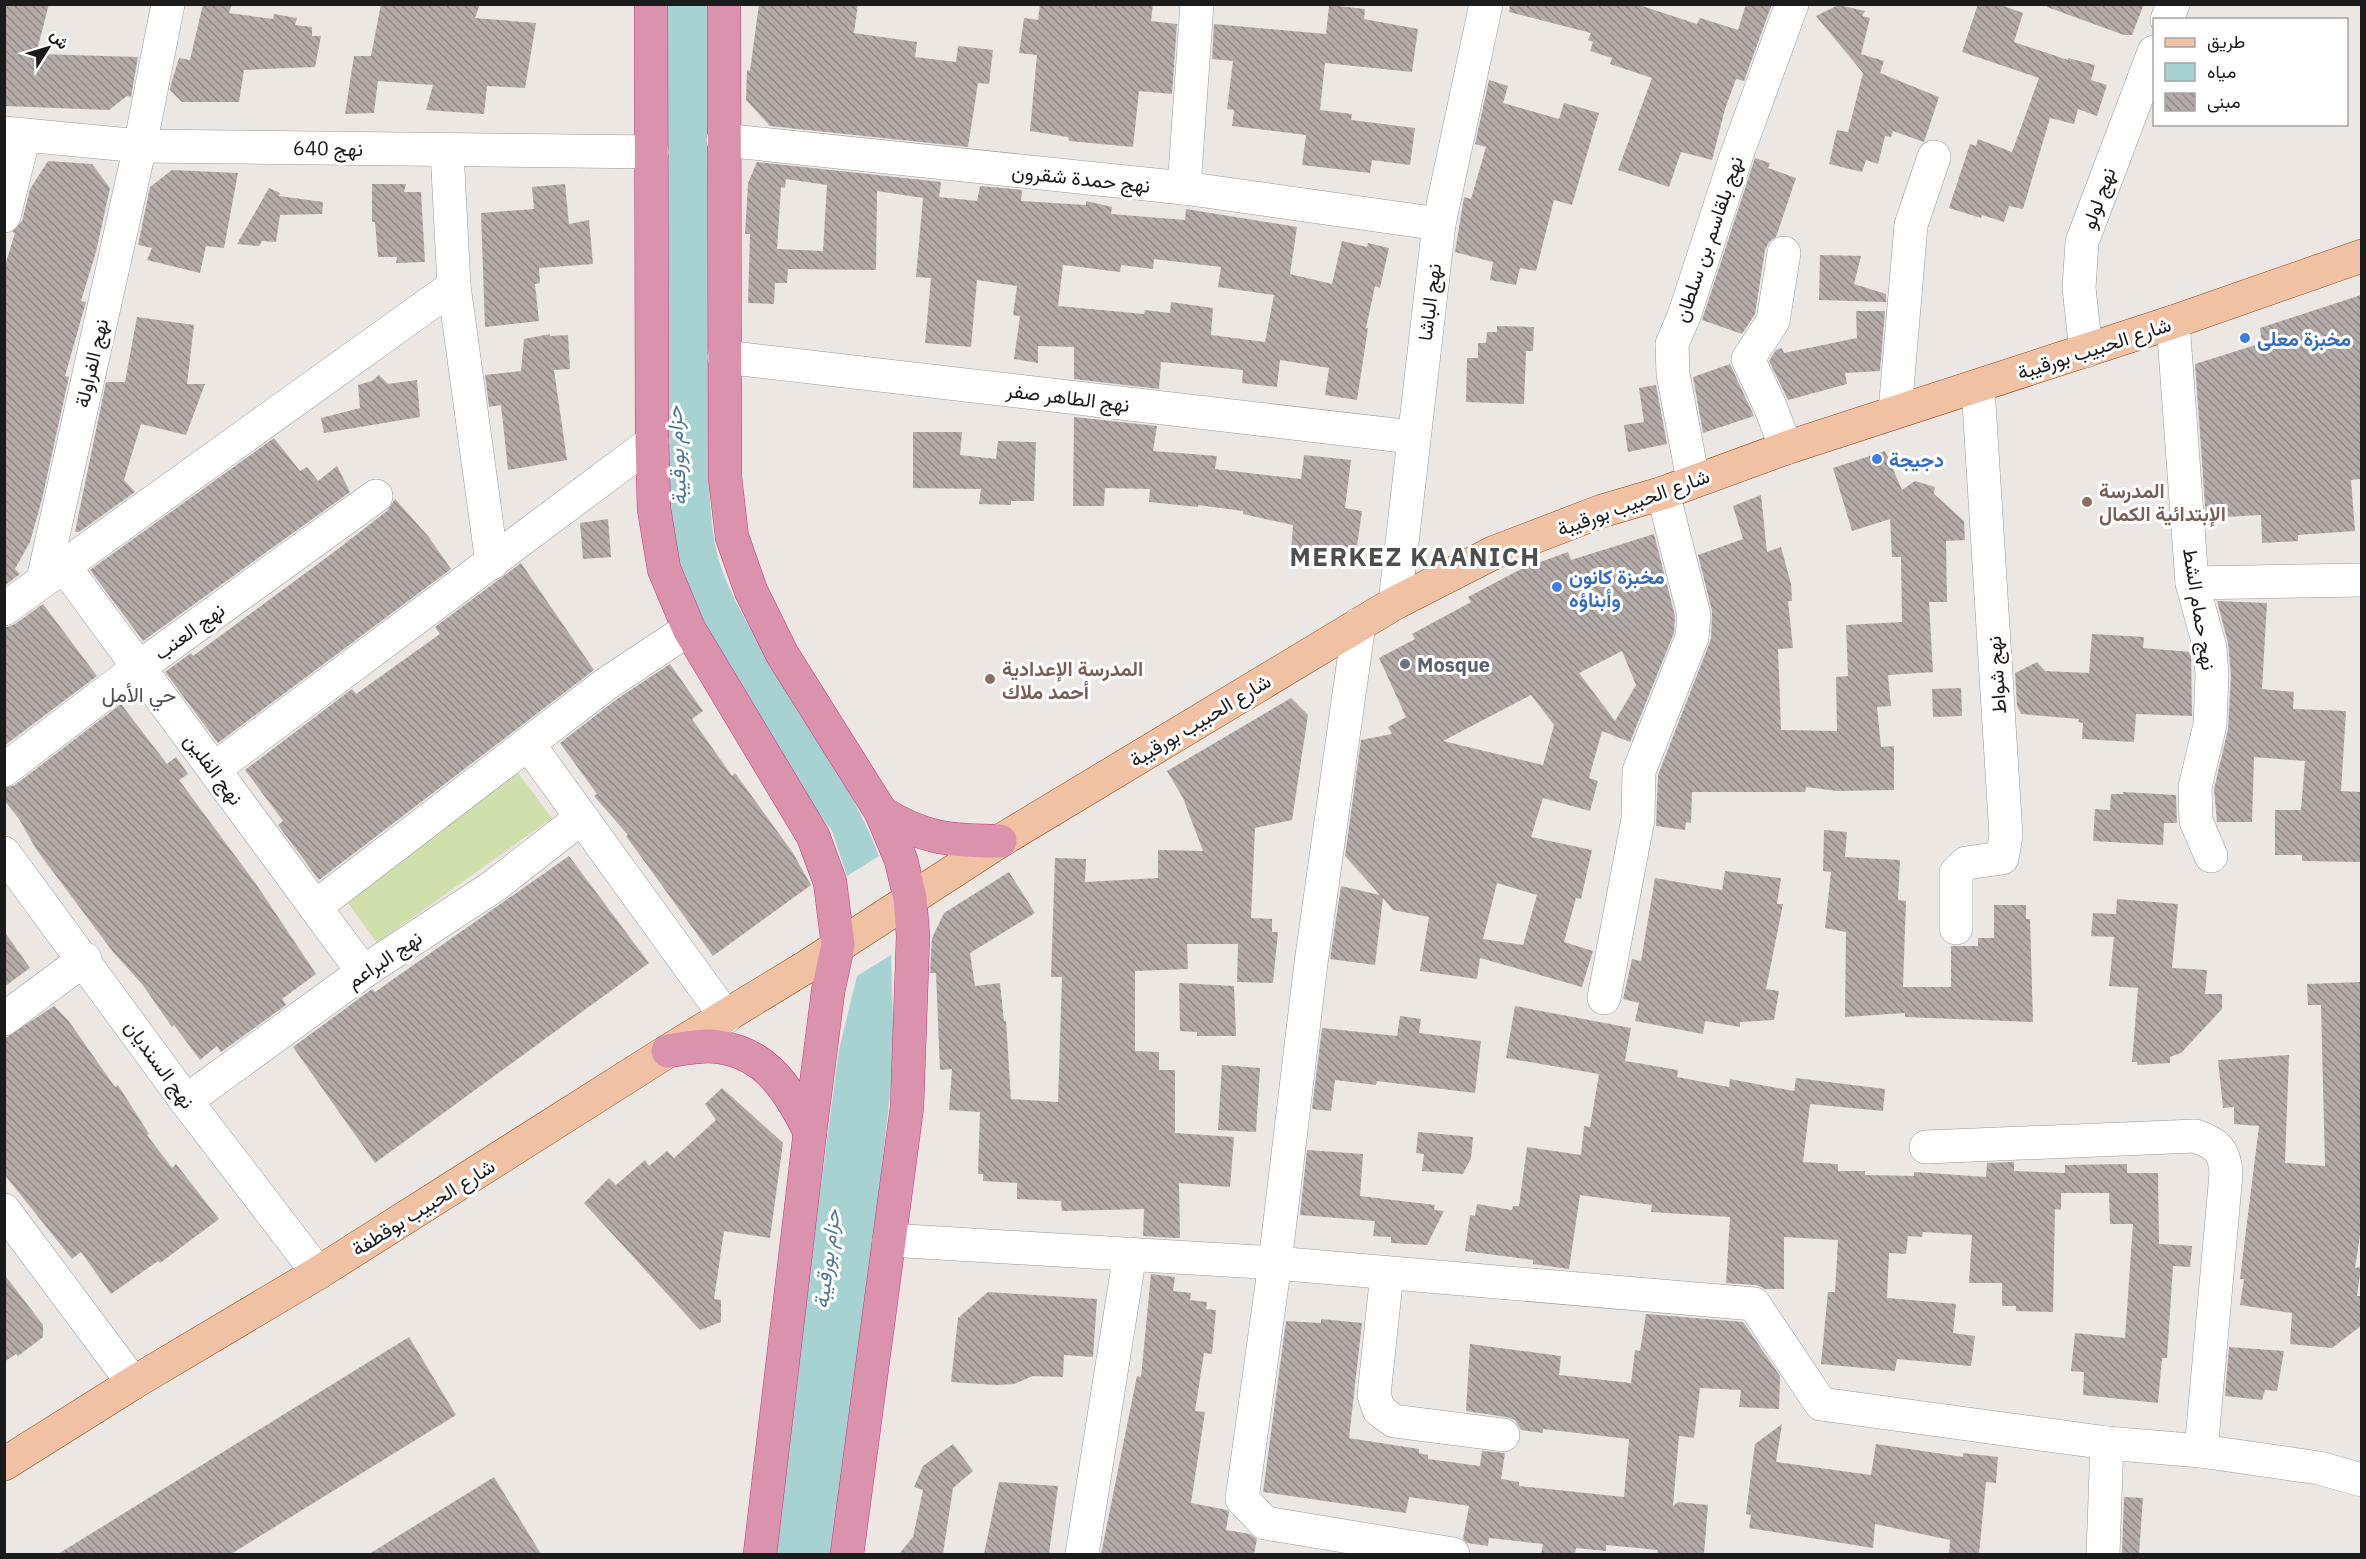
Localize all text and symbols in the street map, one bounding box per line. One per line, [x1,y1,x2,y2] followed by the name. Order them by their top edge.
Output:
[18,18,78,78] north arrow
[2153,18,2348,126] legend
[46,25,74,53] text: ش
[2207,30,2245,53] text: طريق
[2207,60,2236,83] text: مياه
[2207,90,2241,113] text: مبنى
[293,134,363,163] street label: نهج 640
[1667,152,1750,326] street label: نهج بلقاسم بن سلطان
[1010,157,1152,200] street label: نهج حمدة شقرون
[2074,164,2122,233] street label: نهج لولو
[1411,262,1448,342] street label: نهج الباشا
[2014,310,2175,387] street label: شارع الحبيب بورقيبة
[68,316,115,410] street label: نهج الفراولة
[2257,325,2351,352] place label: مخبزة معلى
[2238,331,2252,345] marker: مخبزة معلى
[1004,376,1131,419] street label: نهج الطاهر صفر
[659,404,694,507] water label: حزام بورقيبة
[1889,446,1944,473] place label: دجيجة
[1870,452,1884,466] marker: دجيجة
[1553,462,1713,543] street label: شارع الحبيب بورقيبة
[2099,477,2226,527] place label: المدرسة الإبتدائية الكمال
[2080,495,2094,509] marker: المدرسة الإبتدائية الكمال
[1289,539,1541,573] district label: MERKEZ KAANICH
[2176,546,2223,672] street label: نهج حمام الشط
[1569,563,1665,613] place label: مخبزة كانون وأبناؤه
[1550,580,1564,594] marker: مخبزة كانون وأبناؤه
[148,596,230,667] street label: نهج العنب
[1980,635,2013,715] street label: نهج شواط
[1417,651,1490,678] place label: Mosque
[1002,655,1143,705] place label: المدرسة الإعدادية أحمد ملاك
[1398,657,1412,671] marker: Mosque
[1124,667,1276,774] street label: شارع الحبيب بورقيبة
[983,672,997,686] marker: المدرسة الإعدادية أحمد ملاك
[102,680,176,712] district label: حي الأمل
[177,728,250,811] street label: نهج الفلين
[341,924,428,995] street label: نهج البراعم
[118,1014,201,1115] street label: نهج السنديان
[346,1152,500,1263] street label: شارع الحبيب بوقطفة
[806,1207,847,1310] water label: حزام بورقيبة

